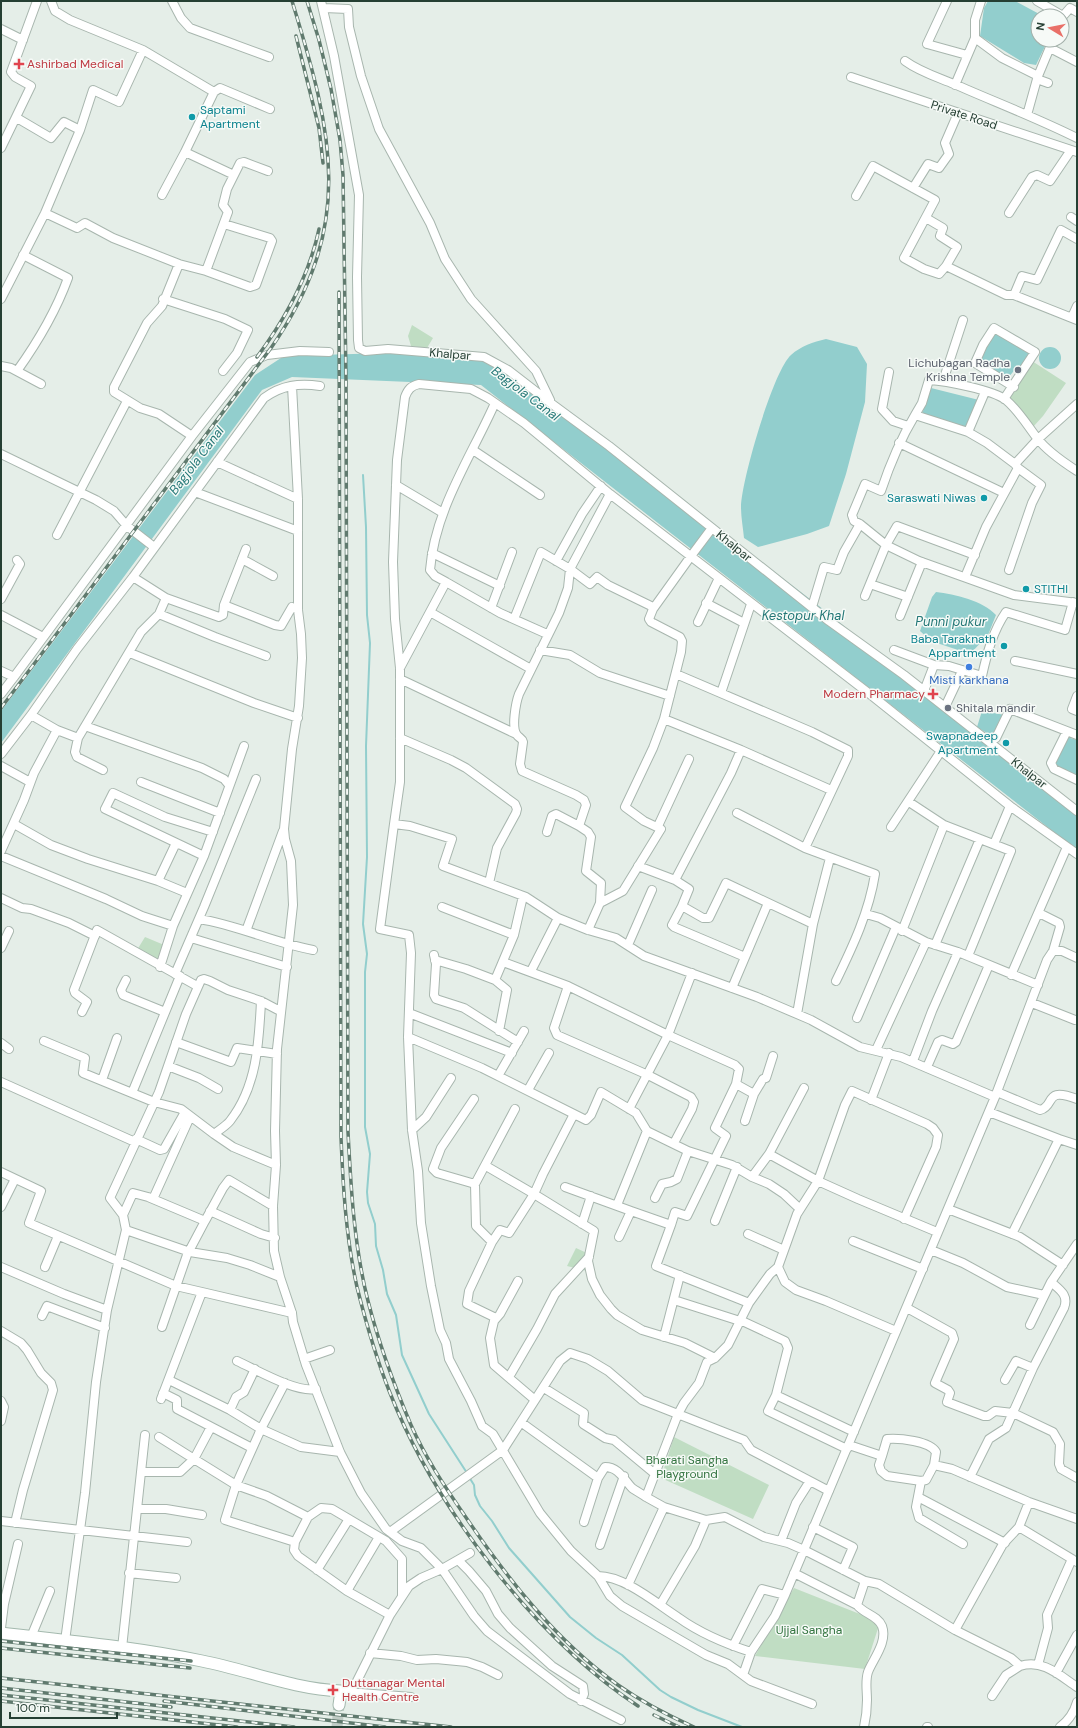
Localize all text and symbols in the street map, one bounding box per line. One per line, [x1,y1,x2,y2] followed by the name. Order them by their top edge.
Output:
[1030,8,1070,48] north arrow
[1033,21,1048,31] text: N
[27,56,123,72] place label: Ashirbad Medical
[14,59,24,69] marker: Ashirbad Medical
[929,97,999,133] street label: Private Road
[200,102,261,132] place label: Saptami Apartment
[187,112,197,122] marker: Saptami Apartment
[429,344,472,364] street label: Khalpar
[908,355,1010,385] place label: Lichubagan Radha Krishna Temple
[488,362,564,425] water label: Bagjola Canal
[1013,365,1023,375] marker: Lichubagan Radha Krishna Temple
[165,422,228,498] water label: Bagjola Canal
[887,490,976,506] place label: Saraswati Niwas
[979,493,989,503] marker: Saraswati Niwas
[713,527,756,566] street label: Khalpar
[1034,581,1068,597] place label: STITHI
[1021,584,1031,594] marker: STITHI
[762,607,845,624] water label: Kestopur Khal
[915,613,988,630] water label: Punni pukur
[911,631,996,661] place label: Baba Taraknath Appartment
[999,641,1009,651] marker: Baba Taraknath Appartment
[964,662,974,672] marker: Misti karkhana
[929,672,1009,688] place label: Misti karkhana
[823,686,925,702] place label: Modern Pharmacy
[928,689,938,699] marker: Modern Pharmacy
[956,700,1036,716] place label: Shitala mandir
[943,703,953,713] marker: Shitala mandir
[926,728,998,758] place label: Swapnadeep Apartment
[1001,738,1011,748] marker: Swapnadeep Apartment
[1008,754,1051,792] street label: Khalpar
[646,1452,728,1482] park label: Bharati Sangha Playground
[776,1622,842,1638] park label: Ujjal Sangha
[342,1675,445,1705] place label: Duttanagar Mental Health Centre
[327,1684,339,1696] marker: Duttanagar Mental Health Centre
[10,1694,117,1720] scale bar
[16,1700,50,1716] text: 100 m

